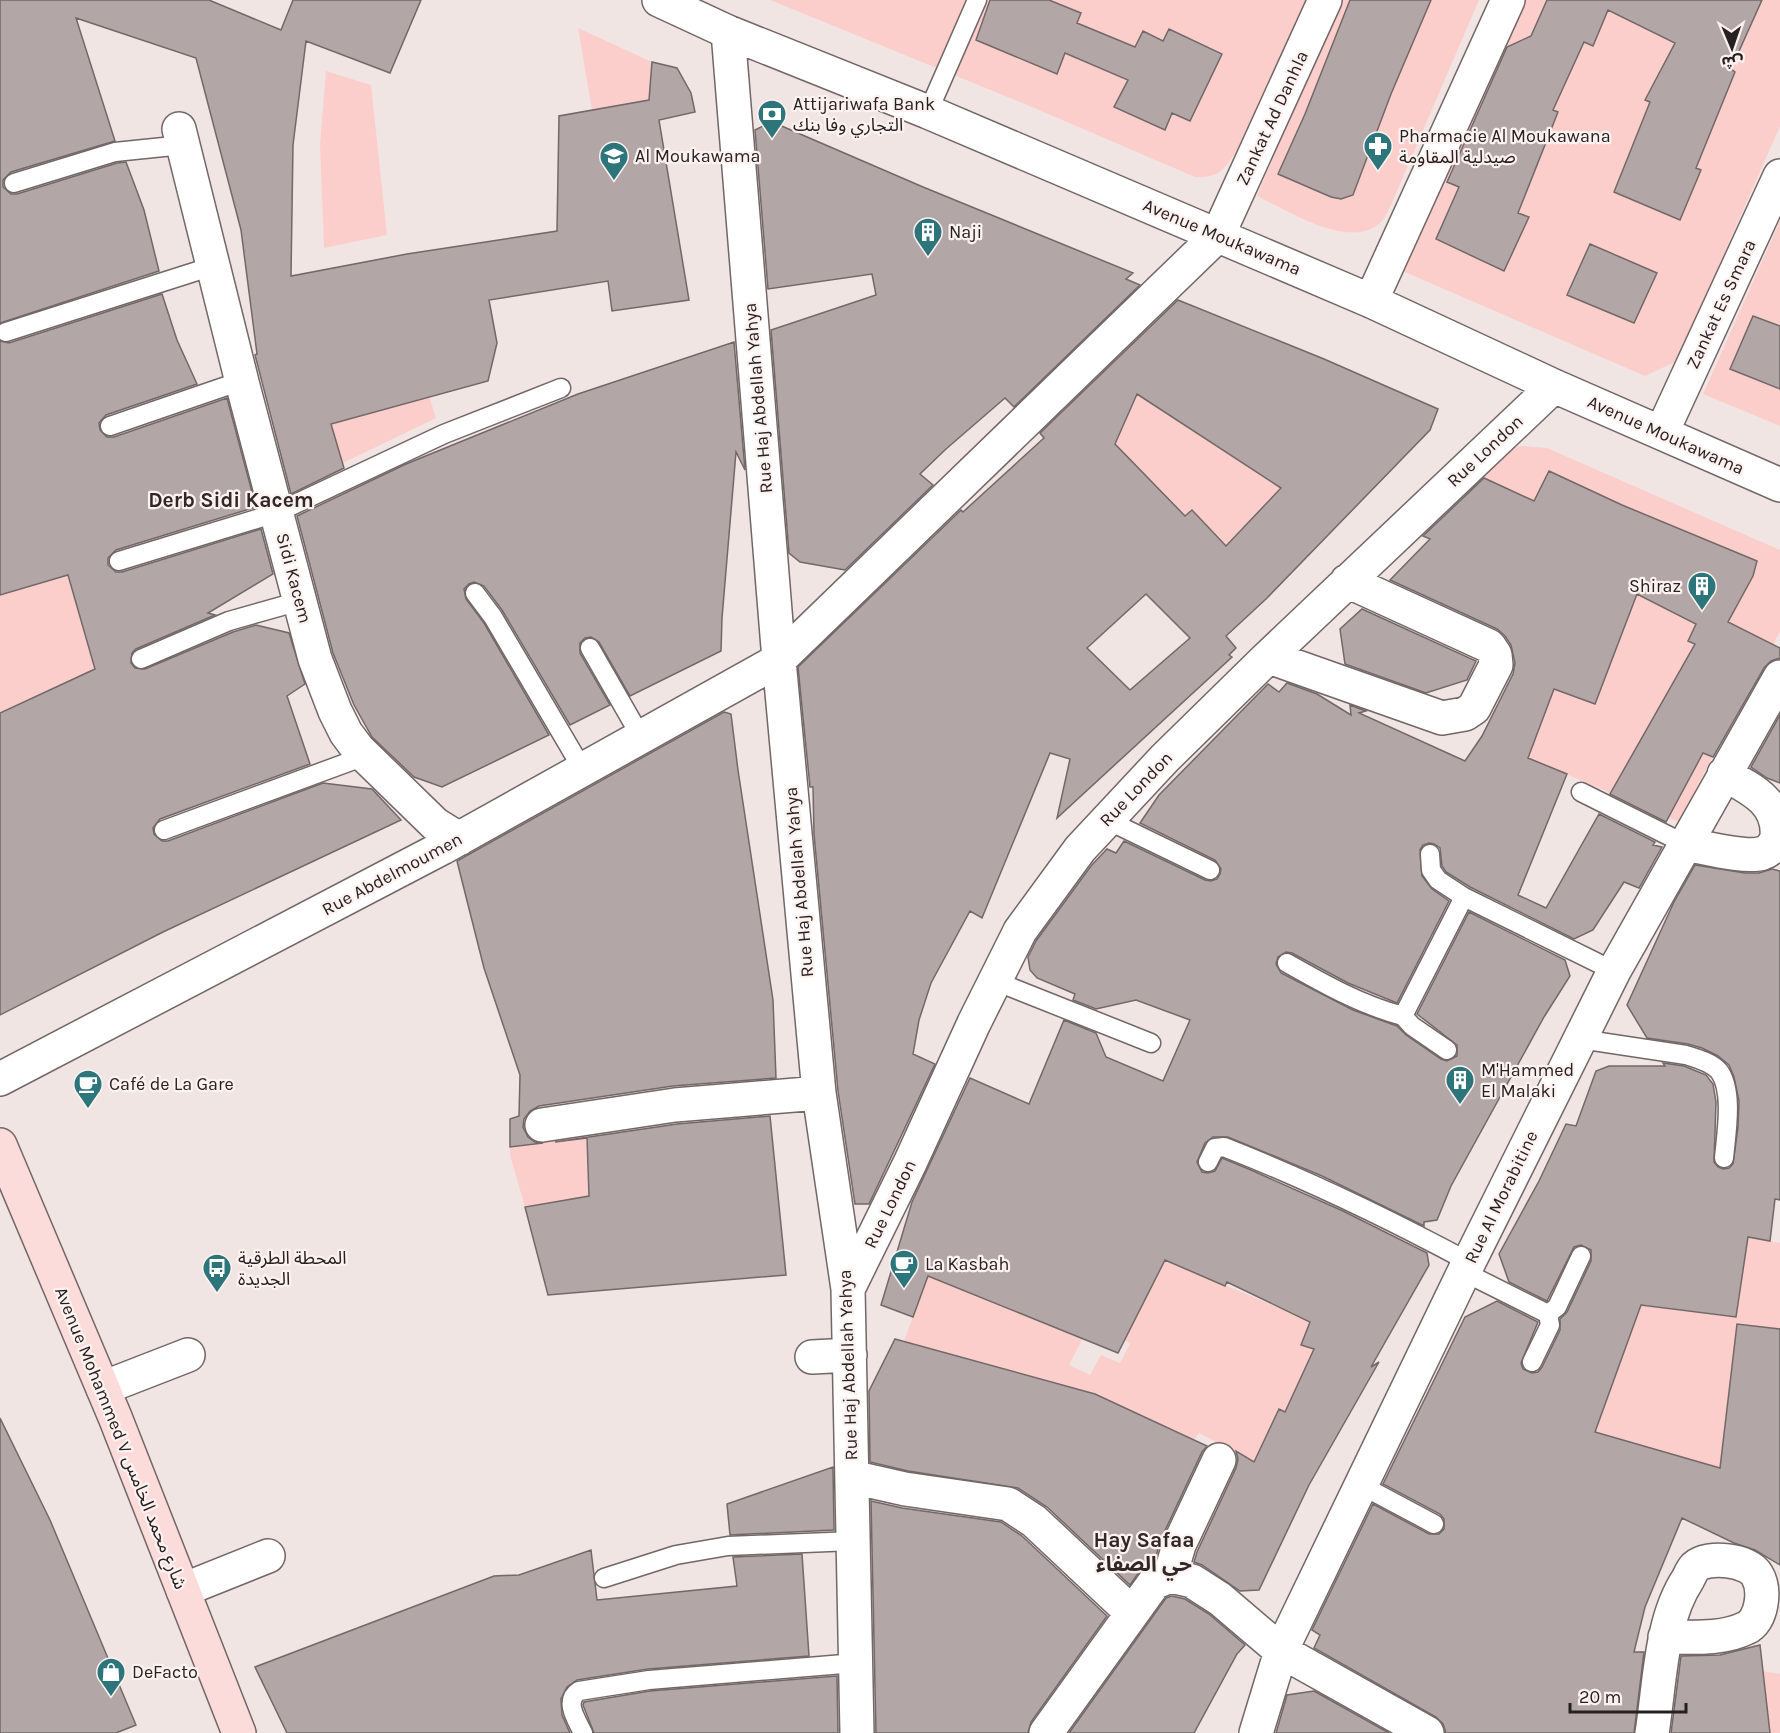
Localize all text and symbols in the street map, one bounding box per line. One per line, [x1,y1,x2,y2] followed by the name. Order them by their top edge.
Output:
[1702,18,1762,78] north arrow
[1231,47,1313,189] street label: Zankat Ad Danhla
[1721,53,1744,72] text: ش
[793,93,935,138] place label: Attijariwafa Bank التجاري وفا بنك
[756,98,788,140] bank icon: Attijariwafa Bank التجاري وفا بنك
[1399,125,1611,168] place label: Pharmacie Al Moukawana صيدلية المقاومة
[1362,130,1394,172] pharmacy icon: Pharmacie Al Moukawana صيدلية المقاومة
[598,140,630,182] school or university icon: Al Moukawama
[635,145,760,167] place label: Al Moukawama
[1140,194,1304,280] street label: Avenue Moukawama
[912,216,944,258] building icon: Naji
[949,221,982,243] place label: Naji
[1681,236,1761,372] street label: Zankat Es Smara
[739,302,777,494] street label: Rue Haj Abdellah Yahya
[1584,391,1748,479] street label: Avenue Moukawama
[1442,410,1528,492] street label: Rue London
[148,488,314,512] district label: Derb Sidi Kacem
[271,530,317,626] street label: Sidi Kacem
[1686,570,1718,612] building icon: Shiraz
[1629,575,1681,597] place label: Shiraz
[1095,747,1177,831] street label: Rue London
[780,786,818,978] street label: Rue Haj Abdellah Yahya
[318,828,466,920] street label: Rue Abdelmoumen
[1481,1059,1574,1102] place label: M'Hammed El Malaki
[1444,1064,1476,1106] building icon: M'Hammed El Malaki
[72,1068,104,1110] cafe icon: Café de La Gare
[109,1073,234,1095] place label: Café de La Gare
[1459,1127,1543,1267] street label: Rue Al Morabitine
[859,1156,921,1252] street label: Rue London
[238,1247,346,1290] place label: المحطة الطرقية الجديدة
[888,1248,920,1290] cafe icon: La Kasbah
[201,1252,233,1294] bus stop icon: المحطة الطرقية الجديدة
[925,1253,1009,1275] place label: La Kasbah
[834,1269,862,1461] street label: Rue Haj Abdellah Yahya
[47,1284,192,1594] street label: Avenue Mohammed V شارع محمد الخامس
[1094,1528,1194,1581] district label: Hay Safaa حي الصفاء
[95,1656,127,1698] shop icon: DeFacto
[132,1661,198,1683] place label: DeFacto
[1570,1676,1686,1714] scale bar
[1579,1686,1621,1708] text: 20 m

